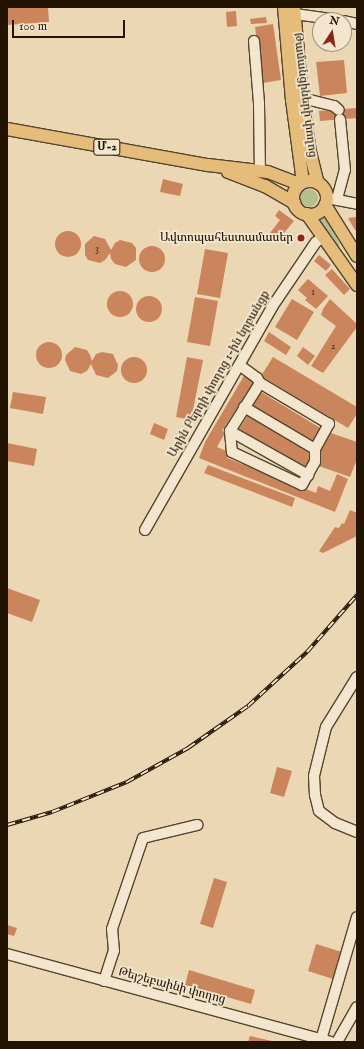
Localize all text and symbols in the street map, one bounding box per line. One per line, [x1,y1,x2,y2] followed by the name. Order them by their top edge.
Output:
[14,12,127,38] scale bar
[312,12,352,52] north arrow
[328,13,340,29] text: N
[19,19,47,34] text: 100 m
[290,32,320,158] street label: Թամանցիների փողոց
[93,138,121,156] road number: Մ-2
[160,231,293,245] place label: Ավտոպահեստամասեր
[296,233,306,243] marker: Ավտոպահեստամասեր
[95,244,99,256] house number: 3
[311,287,315,299] house number: 1
[165,288,273,460] street label: Արին Բերդի փողոց 1-ին նրբանցք
[331,341,335,353] house number: 2
[117,965,227,1007] street label: Թեյշեբաինի փողոց

